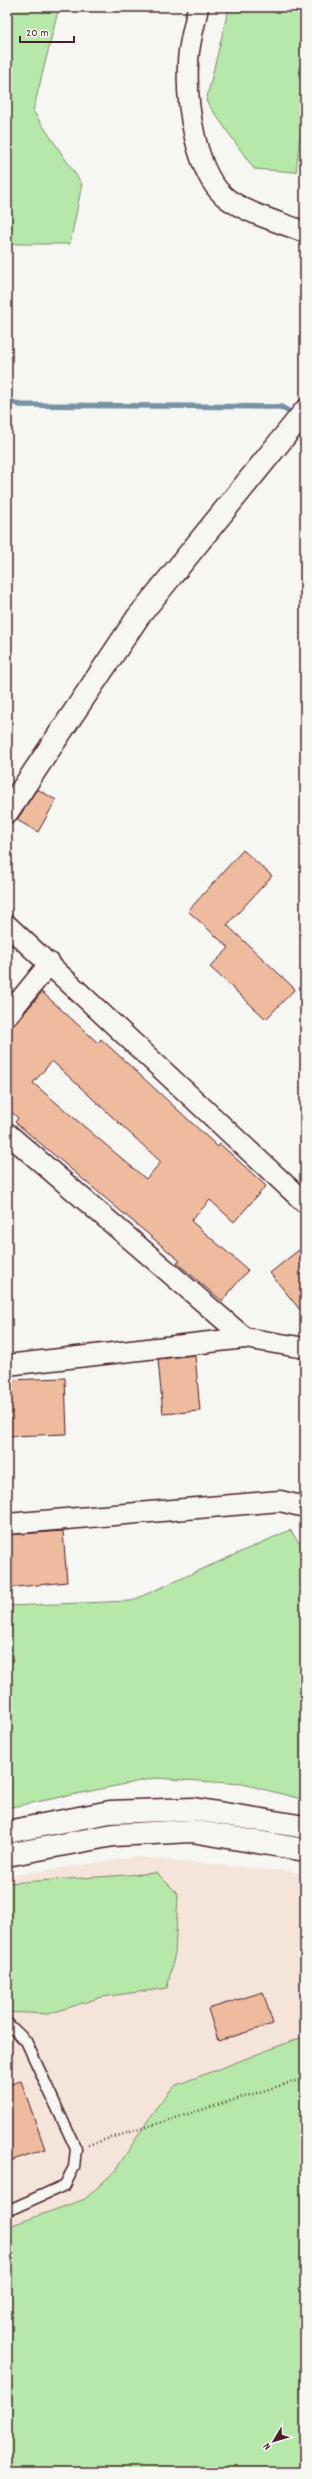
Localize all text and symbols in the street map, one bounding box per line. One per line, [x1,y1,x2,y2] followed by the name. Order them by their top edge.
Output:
[20,18,74,44] scale bar
[26,25,49,42] text: 20 m
[254,2421,294,2461] north arrow
[259,2438,276,2453] text: N

